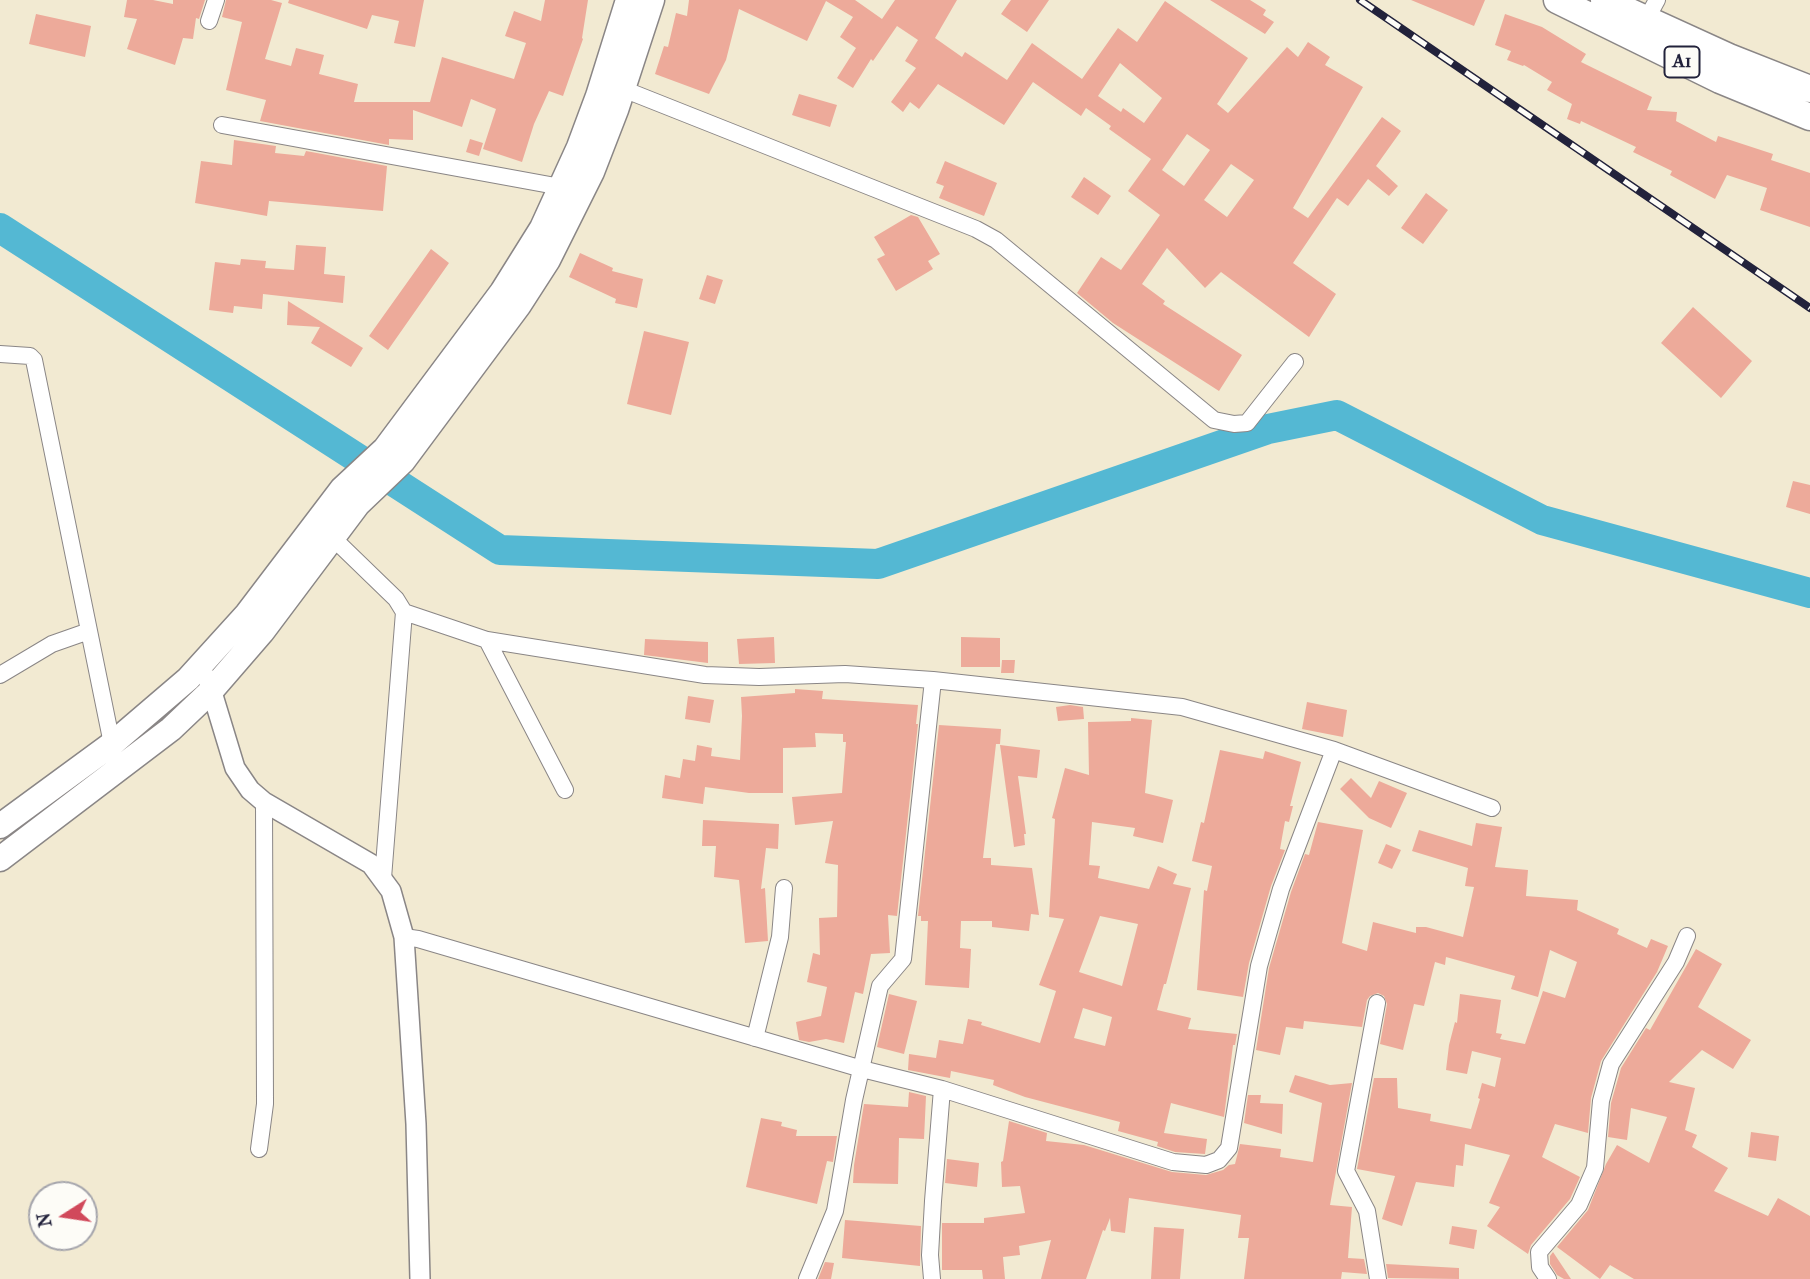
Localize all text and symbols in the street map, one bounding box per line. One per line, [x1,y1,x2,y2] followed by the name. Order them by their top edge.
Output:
[1664,46,1700,78] road number: A1
[28,1181,98,1251] north arrow
[32,1211,57,1229] text: N

